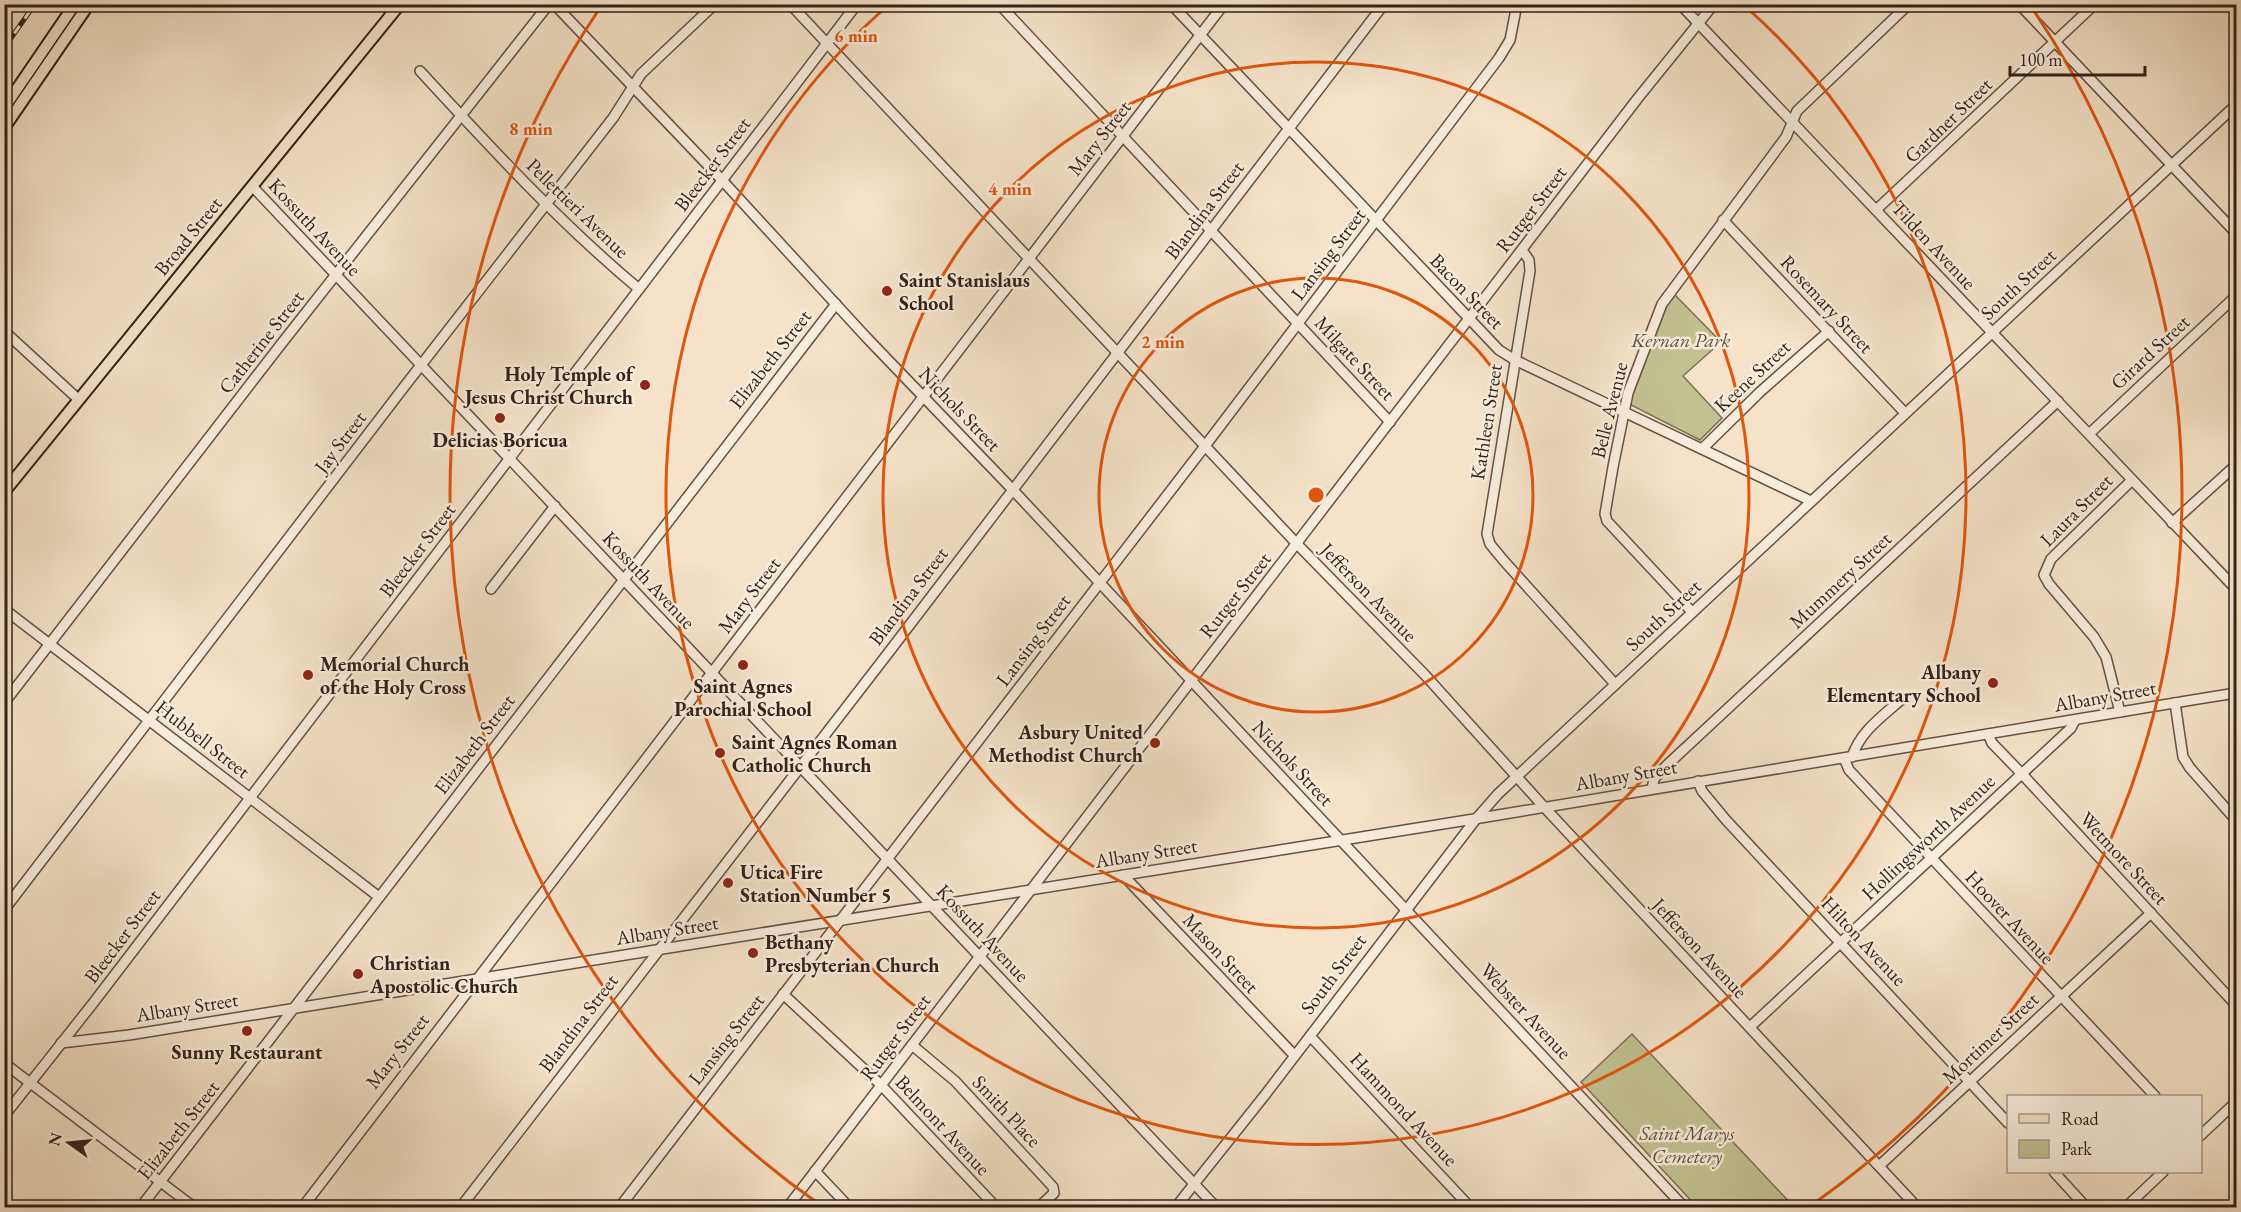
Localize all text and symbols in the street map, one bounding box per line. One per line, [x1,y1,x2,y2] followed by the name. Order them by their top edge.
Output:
[834,24,878,47] text: 6 min
[2010,39,2145,77] scale bar
[2019,48,2063,71] text: 100 m
[1899,71,1998,168] street label: Gardner Street
[1061,94,1137,181] street label: Mary Street
[668,111,756,216] street label: Bleecker Street
[509,117,553,140] text: 8 min
[521,152,635,264] street label: Pellettieri Avenue
[1159,155,1250,264] street label: Blandina Street
[1490,160,1573,258] street label: Rutger Street
[263,172,367,282] street label: Kossuth Avenue
[988,177,1032,200] text: 4 min
[148,191,228,281] street label: Broad Street
[1886,195,1982,295] street label: Tilden Avenue
[1285,202,1372,305] street label: Lansing Street
[1975,242,2062,326] street label: South Street
[1424,247,1510,335] street label: Bacon Street
[1775,249,1880,359] street label: Rosemary Street
[899,267,1030,316] place label: Saint Stanislaus School
[212,284,310,399] street label: Catherine Street
[880,284,894,298] marker: Saint Stanislaus School
[723,303,817,414] street label: Elizabeth Street
[2105,308,2196,395] street label: Girard Street
[1309,310,1401,406] street label: Milgate Street
[1630,327,1731,353] park label: Kernan Park
[1141,330,1185,353] text: 2 min
[1708,334,1796,418] street label: Keene Street
[1584,359,1634,461] street label: Belle Avenue
[463,361,636,410] place label: Holy Temple of Jesus Christ Church
[913,361,1007,457] street label: Nichols Street
[1464,362,1508,482] street label: Kathleen Street
[638,378,652,392] marker: Holy Temple of Jesus Christ Church
[307,405,372,480] street label: Jay Street
[493,411,507,425] marker: Delicias Boricua
[433,427,568,453] place label: Delicias Boricua
[2034,467,2119,552] street label: Laura Street
[1306,485,1326,505] centre of rings
[373,497,461,602] street label: Bleecker Street
[597,525,701,635] street label: Kossuth Avenue
[1783,525,1897,634] street label: Mummery Street
[1314,535,1423,647] street label: Jefferson Avenue
[863,541,954,650] street label: Blandina Street
[1193,546,1277,643] street label: Rutger Street
[712,551,787,638] street label: Mary Street
[1620,573,1707,657] street label: South Street
[990,588,1077,691] street label: Lansing Street
[320,651,470,700] place label: Memorial Church of the Holy Cross
[736,658,750,672] marker: Saint Agnes Parochial School
[1827,659,1981,708] place label: Albany Elementary School
[301,668,315,682] marker: Memorial Church of the Holy Cross
[674,673,812,722] place label: Saint Agnes Parochial School
[2051,674,2159,718] street label: Albany Street
[1986,676,2000,690] marker: Albany Elementary School
[428,688,521,799] street label: Elizabeth Street
[151,694,256,784] street label: Hubbell Street
[1247,715,1340,812] street label: Nichols Street
[988,719,1143,768] place label: Asbury United Methodist Church
[732,729,897,778] place label: Saint Agnes Roman Catholic Church
[1148,736,1162,750] marker: Asbury United Methodist Church
[713,746,727,760] marker: Saint Agnes Roman Catholic Church
[1572,753,1680,797] street label: Albany Street
[1856,768,2001,906] street label: Hollingsworth Avenue
[2074,806,2174,911] street label: Wetmore Street
[1092,832,1200,874] street label: Albany Street
[740,859,892,908] place label: Utica Fire Station Number 5
[1960,864,2061,970] street label: Hoover Avenue
[721,876,735,890] marker: Utica Fire Station Number 5
[931,878,1035,988] street label: Kossuth Avenue
[78,883,166,988] street label: Bleecker Street
[1816,890,1913,992] street label: Hilton Avenue
[1645,891,1753,1004] street label: Jefferson Avenue
[1177,907,1265,999] street label: Mason Street
[613,909,721,951] street label: Albany Street
[1294,928,1372,1019] street label: South Street
[765,929,939,978] place label: Bethany Presbyterian Church
[746,946,760,960] marker: Bethany Presbyterian Church
[369,950,518,999] place label: Christian Apostolic Church
[1475,957,1578,1065] street label: Webster Avenue
[351,967,365,981] marker: Christian Apostolic Church
[533,968,624,1077] street label: Blandina Street
[133,986,241,1028] street label: Albany Street
[1936,986,2044,1090] street label: Mortimer Street
[682,988,770,1090] street label: Lansing Street
[854,988,937,1086] street label: Rutger Street
[359,1007,435,1094] street label: Mary Street
[240,1024,254,1038] marker: Sunny Restaurant
[172,1039,323,1065] place label: Sunny Restaurant
[1344,1046,1464,1172] street label: Hammond Avenue
[890,1069,996,1181] street label: Belmont Avenue
[967,1069,1047,1153] street label: Smith Place
[131,1074,225,1185] street label: Elizabeth Street
[2007,1095,2202,1173] legend
[2061,1107,2100,1130] text: Road
[39,1113,99,1173] north arrow
[1638,1120,1735,1169] park label: Saint Marys Cemetery
[43,1130,67,1148] text: N
[2061,1137,2092,1160] text: Park

